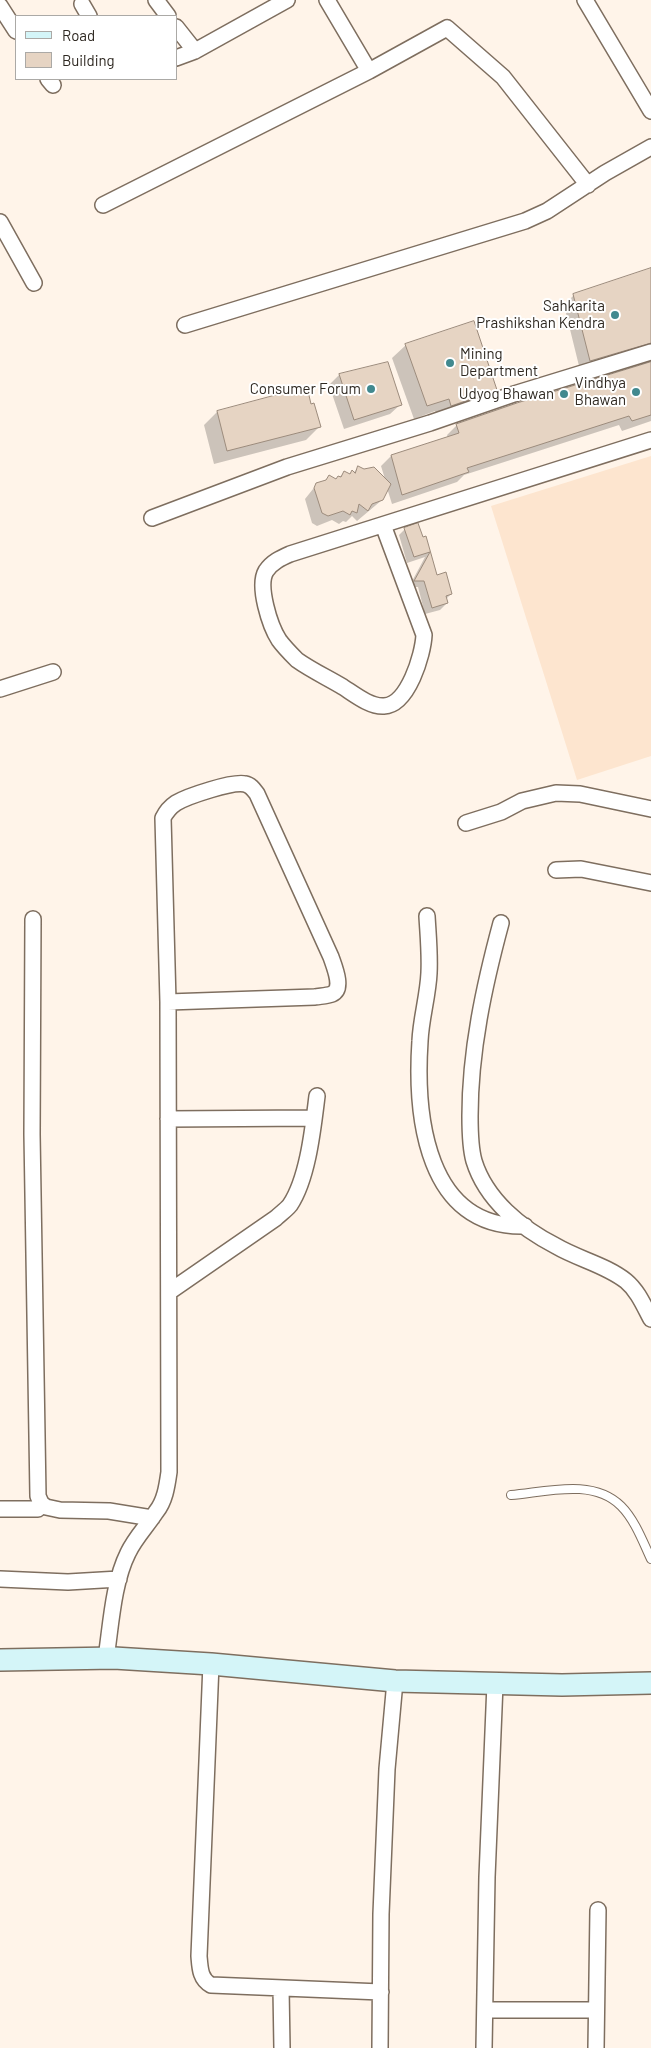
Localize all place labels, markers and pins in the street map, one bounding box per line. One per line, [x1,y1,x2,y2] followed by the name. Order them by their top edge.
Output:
[476,297,605,332] place label: Sahkarita Prashikshan Kendra
[609,309,621,321] marker: Sahkarita Prashikshan Kendra
[460,345,538,380] place label: Mining Department
[444,357,456,369] marker: Mining Department
[575,374,626,409] place label: Vindhya Bhawan
[250,380,361,398] place label: Consumer Forum
[365,383,377,395] marker: Consumer Forum
[459,385,554,403] place label: Udyog Bhawan
[630,386,642,398] marker: Vindhya Bhawan
[558,388,570,400] marker: Udyog Bhawan

